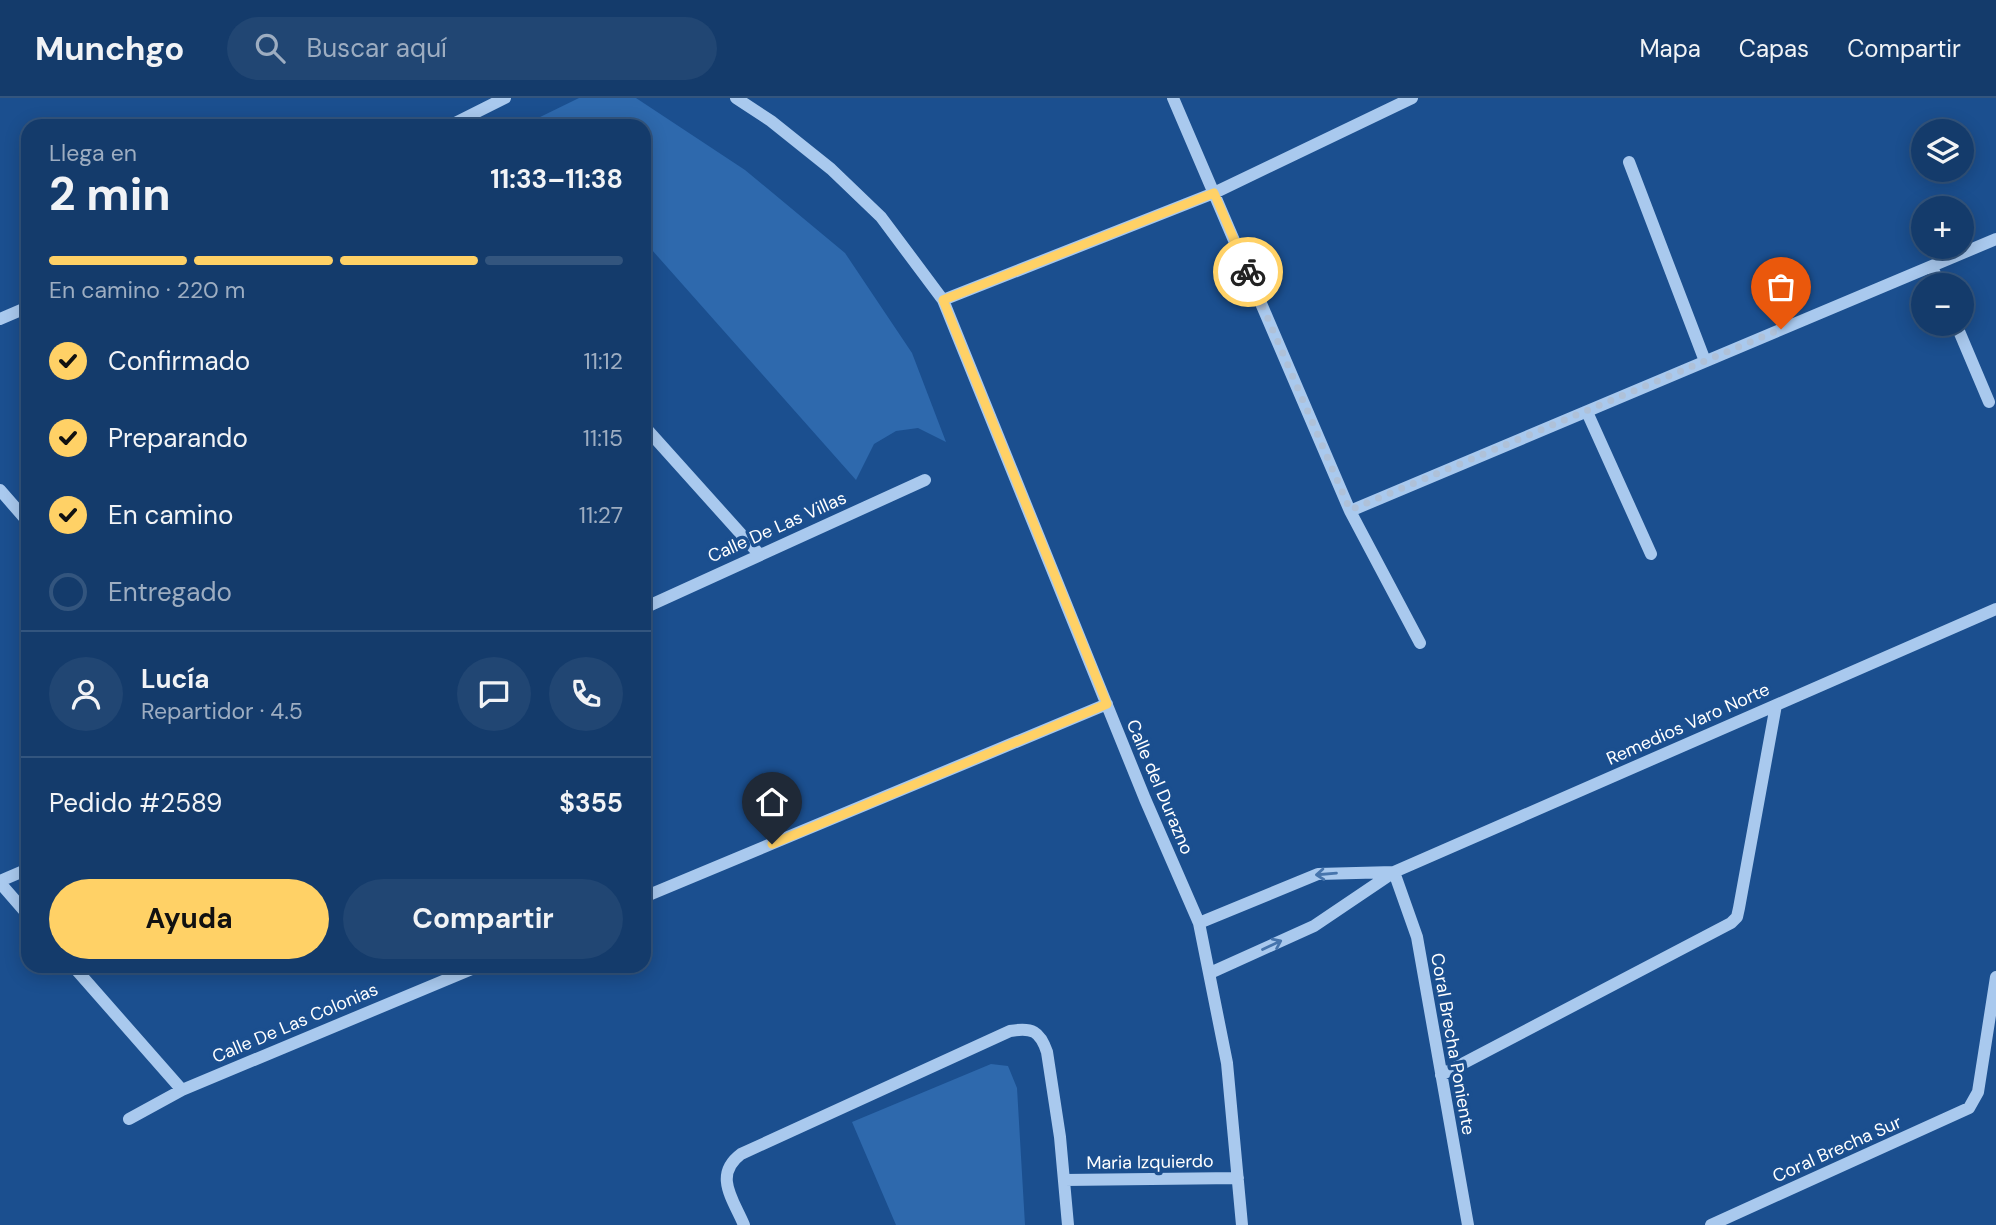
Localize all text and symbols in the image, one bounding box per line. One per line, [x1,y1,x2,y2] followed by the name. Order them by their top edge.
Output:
[227,17,717,80] search box
[35,27,185,70] text: Munchgo
[251,29,289,67] icon: search
[307,31,447,65] text: Buscar aquí
[1639,33,1701,64] text: Mapa
[1739,33,1809,64] text: Capas
[1847,33,1961,64] text: Compartir
[1911,119,1974,336] map controls
[1911,119,1974,182] button: layers
[49,138,137,168] text: Llega en
[490,162,623,196] text: 11:33–11:38
[49,164,171,224] text: 2 min
[1911,196,1974,259] button: +
[1213,237,1283,307] courier
[1229,253,1267,291] icon: bike
[1751,257,1811,329] pin
[1762,268,1800,306] icon: bag
[1911,273,1974,336] button: −
[49,275,245,305] text: En camino · 220 m
[49,342,87,380] icon: check
[108,344,250,378] text: Confirmado
[584,346,623,376] text: 11:12
[49,419,87,457] icon: check
[108,421,248,455] text: Preparando
[583,423,623,453] text: 11:15
[704,486,850,568] street label: Calle De Las Villas
[49,496,87,534] icon: check
[108,498,233,532] text: En camino
[579,500,623,530] text: 11:27
[108,575,232,609] text: Entregado
[49,657,123,731] button: person
[457,657,531,731] button: chat
[549,657,623,731] button: phone
[141,662,209,696] text: Lucía
[1603,677,1773,771] street label: Remedios Varo Norte
[141,696,303,726] text: Repartidor · 4.5
[1121,716,1199,858] street label: Calle del Durazno
[742,772,802,844] pin
[753,783,791,821] icon: home
[49,786,222,820] text: Pedido #2589
[559,786,623,820] text: $355
[1315,868,1338,881] one-way arrow
[49,879,329,959] button: Ayuda
[343,879,623,959] button: Compartir
[1261,938,1282,951] one-way arrow
[1425,951,1481,1137] street label: Coral Brecha Poniente
[208,977,382,1069] street label: Calle De Las Colonias
[1769,1110,1906,1188] street label: Coral Brecha Sur
[1086,1149,1214,1175] street label: Maria Izquierdo

